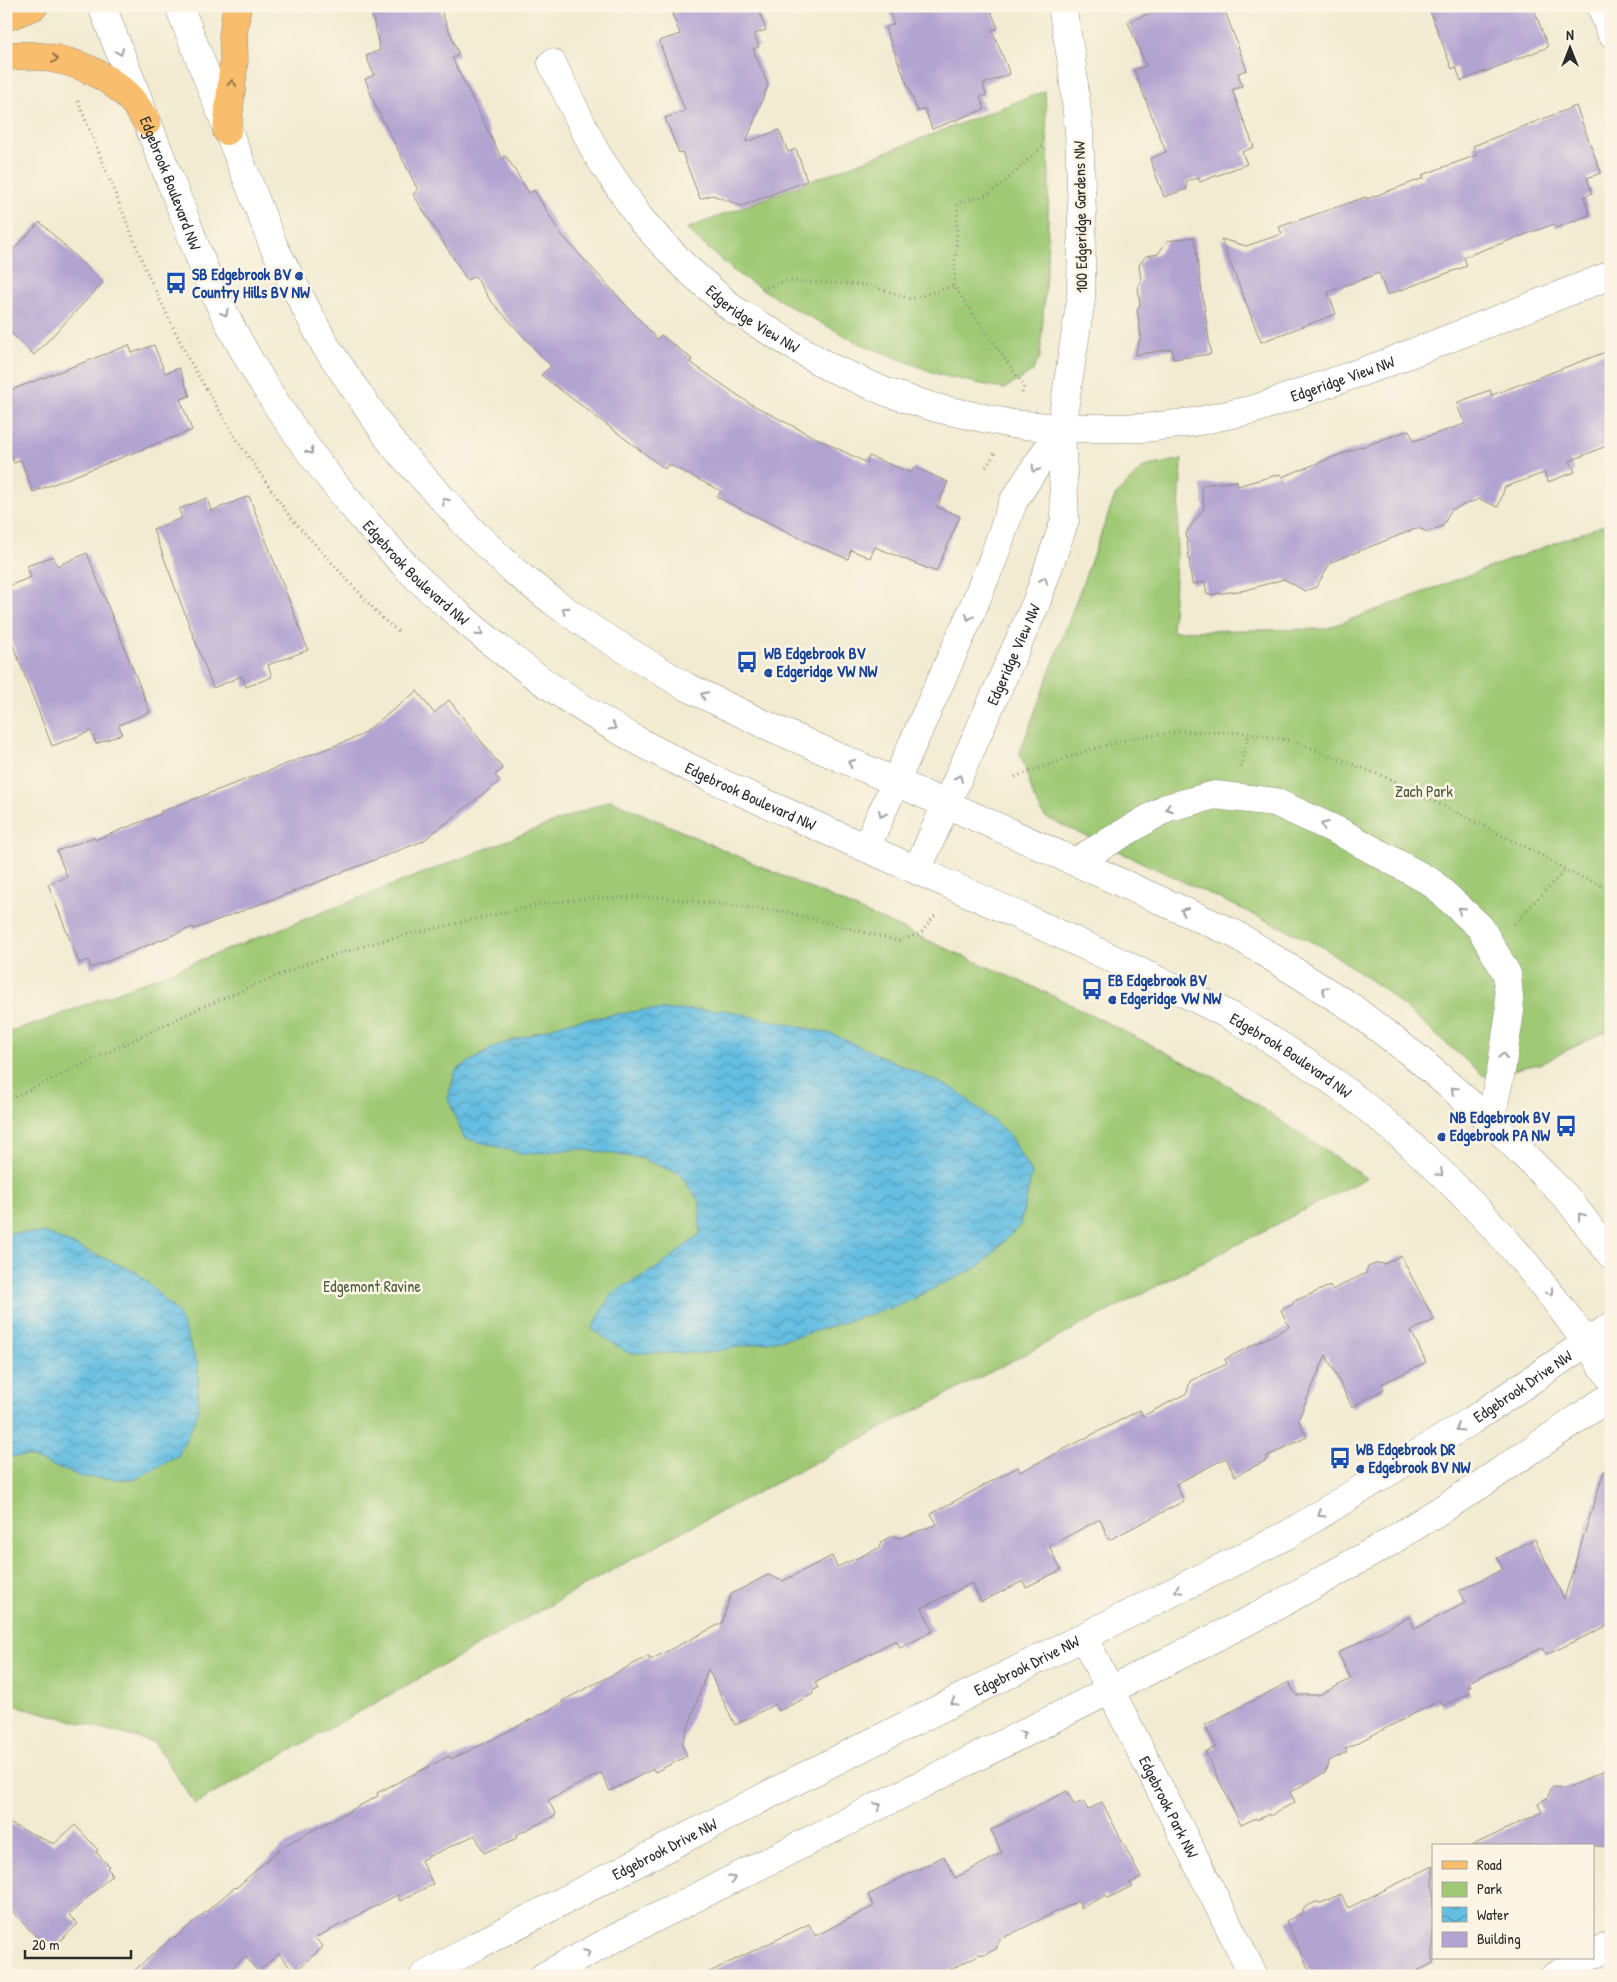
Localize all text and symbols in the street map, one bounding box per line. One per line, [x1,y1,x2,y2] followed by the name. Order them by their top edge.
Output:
[1544,22,1594,72] north arrow
[1566,25,1574,44] text: N
[113,47,124,56] one-way arrow
[51,53,59,64] one-way arrow
[226,79,237,87] one-way arrow
[135,113,207,253] street label: Edgebrook Boulevard NW
[1068,141,1092,293] street label: 100 Edgeridge Gardens NW
[192,263,310,304] place label: SB Edgebrook BV @ Country Hills BV NW
[163,270,189,296] bus stop icon: SB Edgebrook BV @ Country Hills BV NW
[701,279,804,358] street label: Edgeridge View NW
[219,308,229,317] one-way arrow
[1287,350,1398,407] street label: Edgeridge View NW
[304,446,313,455] one-way arrow
[1031,464,1041,473] one-way arrow
[442,498,451,507] one-way arrow
[358,515,474,630] street label: Edgebrook Boulevard NW
[1038,577,1048,585] one-way arrow
[981,600,1045,708] street label: Edgeridge View NW
[562,607,571,616] one-way arrow
[965,612,976,621] one-way arrow
[474,628,483,636] one-way arrow
[764,642,877,683] place label: WB Edgebrook BV @ Edgeridge VW NW
[734,649,760,675] bus stop icon: WB Edgebrook BV @ Edgeridge VW NW
[700,691,709,701] one-way arrow
[608,720,617,730] one-way arrow
[681,756,820,835] street label: Edgebrook Boulevard NW
[847,758,856,769] one-way arrow
[952,774,963,783] one-way arrow
[1395,780,1453,802] park label: Zach Park
[1165,802,1174,812] one-way arrow
[878,808,888,817] one-way arrow
[1320,820,1329,831] one-way arrow
[1180,907,1189,918] one-way arrow
[1458,907,1467,916] one-way arrow
[1108,969,1221,1010] place label: EB Edgebrook BV @ Edgeridge VW NW
[1079,976,1105,1002] bus stop icon: EB Edgebrook BV @ Edgeridge VW NW
[1322,987,1331,997] one-way arrow
[1226,1007,1357,1103] street label: Edgebrook Boulevard NW
[1497,1052,1508,1060] one-way arrow
[1450,1086,1459,1095] one-way arrow
[1437,1106,1551,1147] place label: NB Edgebrook BV @ Edgebrook PA NW
[1553,1113,1579,1139] bus stop icon: NB Edgebrook BV @ Edgebrook PA NW
[1434,1167,1443,1176] one-way arrow
[1578,1212,1587,1222] one-way arrow
[323,1275,421,1297] park label: Edgemont Ravine
[1544,1286,1553,1296] one-way arrow
[1469,1345,1576,1427] street label: Edgebrook Drive NW
[1456,1422,1465,1431] one-way arrow
[1356,1438,1471,1479] place label: WB Edgebrook DR @ Edgebrook BV NW
[1327,1445,1353,1471] bus stop icon: WB Edgebrook DR @ Edgebrook BV NW
[1317,1507,1326,1517] one-way arrow
[1174,1584,1183,1594] one-way arrow
[970,1630,1083,1701] street label: Edgebrook Drive NW
[950,1696,959,1706] one-way arrow
[1018,1729,1027,1740] one-way arrow
[1134,1752,1204,1862] street label: Edgebrook Park NW
[872,1802,881,1812] one-way arrow
[608,1812,721,1885] street label: Edgebrook Drive NW
[1432,1844,1594,1960] legend
[1477,1854,1502,1875] text: Road
[727,1875,736,1885] one-way arrow
[1477,1878,1502,1899] text: Park
[1477,1904,1509,1925] text: Water
[25,1927,131,1959] scale bar
[1477,1928,1521,1949] text: Building
[32,1934,59,1955] text: 20 m
[582,1949,591,1959] one-way arrow

